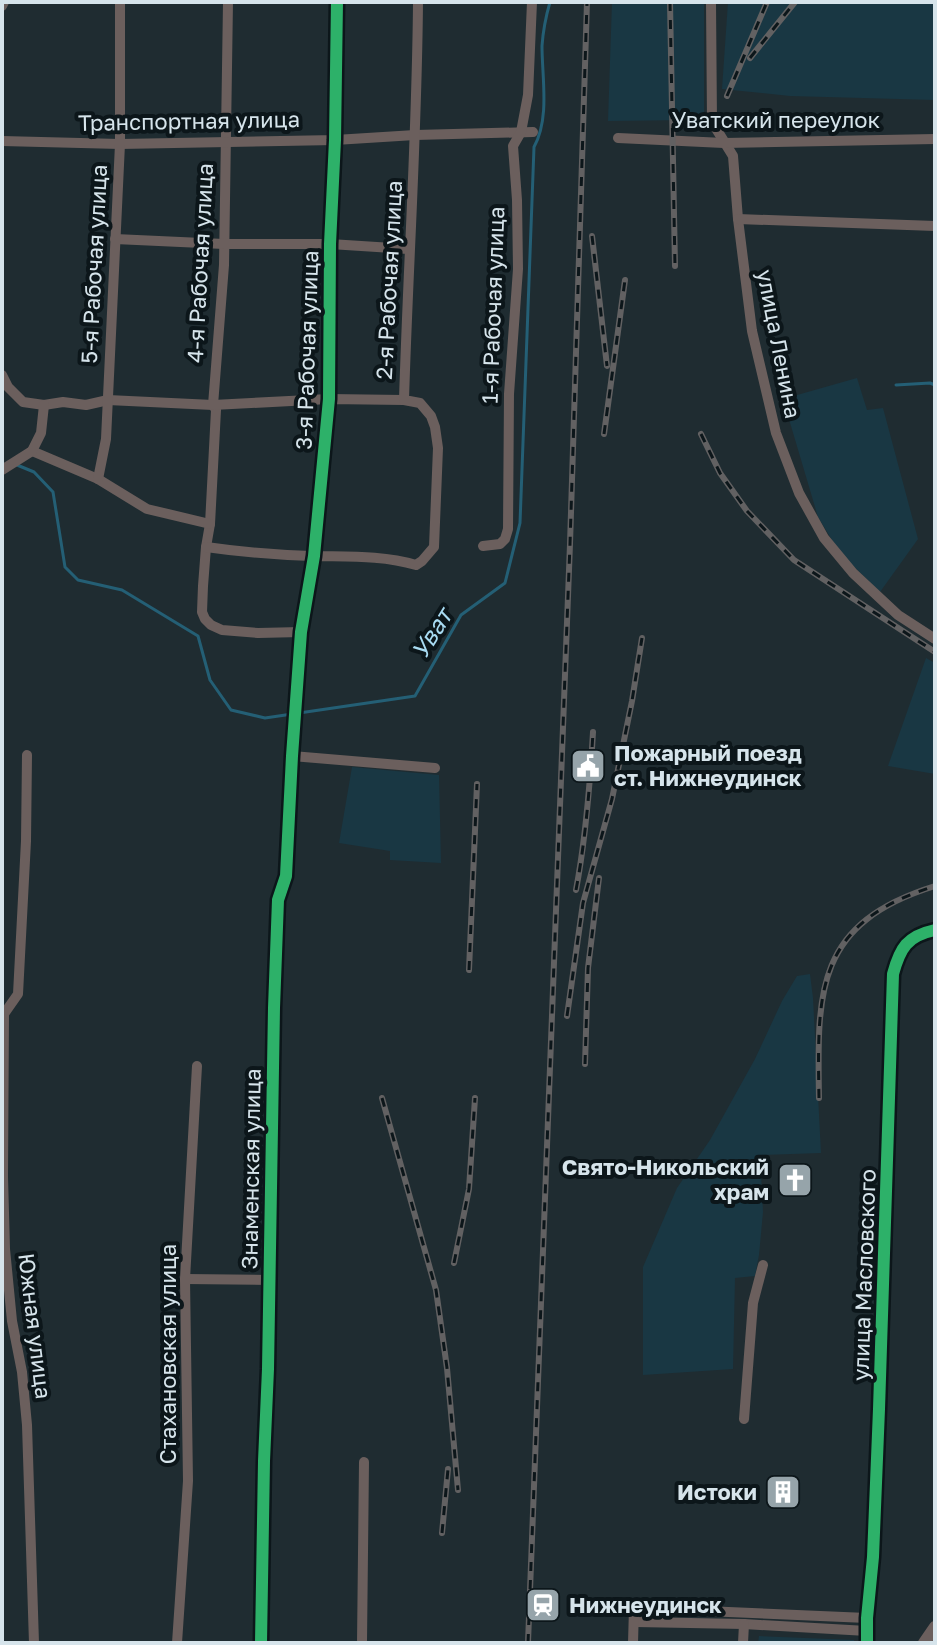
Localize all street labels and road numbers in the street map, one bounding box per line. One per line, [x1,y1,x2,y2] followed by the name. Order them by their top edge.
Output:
[78,105,300,136] street label: Транспортная улица
[672,106,881,133] street label: Уватский переулок
[181,162,218,364] street label: 4-я Рабочая улица
[75,164,112,364] street label: 5-я Рабочая улица
[370,180,407,380] street label: 2-я Рабочая улица
[476,206,509,404] street label: 1-я Рабочая улица
[290,250,323,450] street label: 3-я Рабочая улица
[752,267,807,421] street label: улица Ленина
[235,1068,266,1270] street label: Знаменская улица
[846,1168,881,1382] street label: улица Масловского
[154,1244,181,1464] street label: Стахановская улица
[13,1252,58,1400] street label: Южная улица

